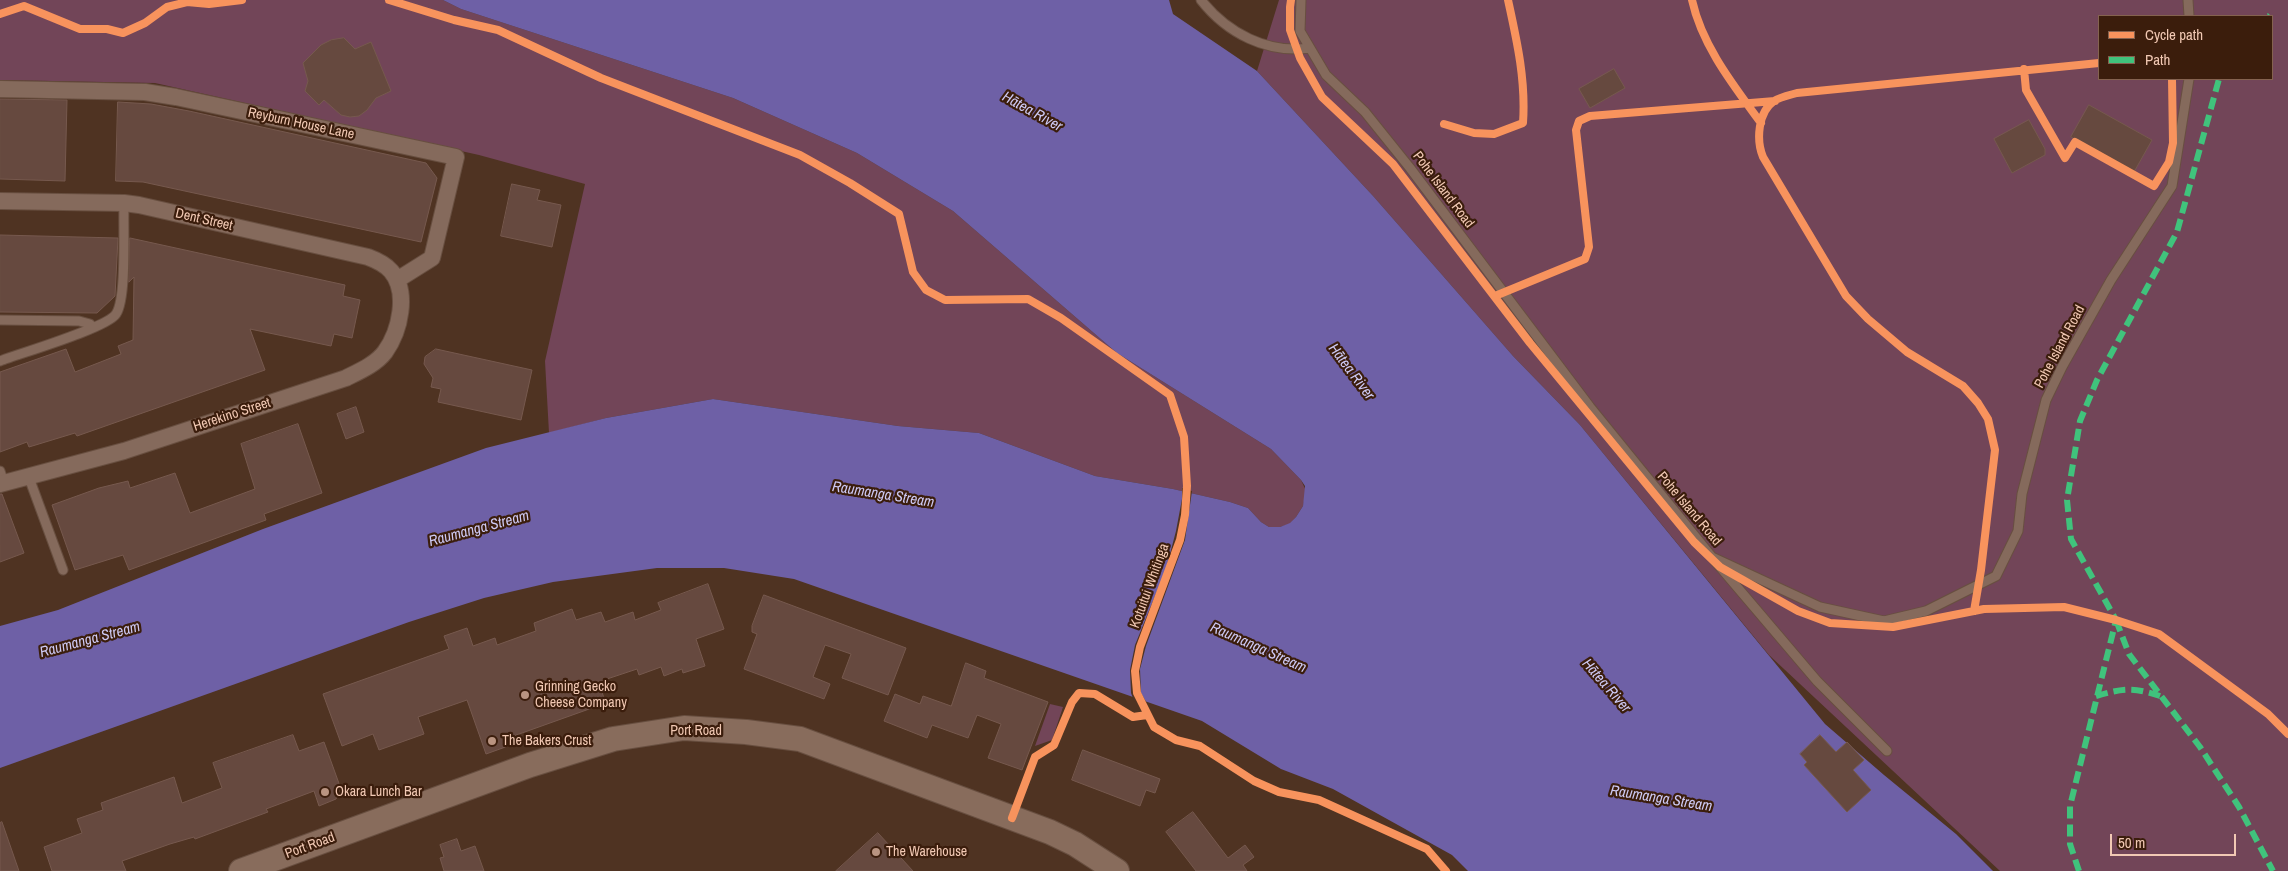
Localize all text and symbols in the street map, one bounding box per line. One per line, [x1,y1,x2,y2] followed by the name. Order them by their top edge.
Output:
[2098,15,2273,80] legend
[2145,24,2203,45] text: Cycle path
[2145,49,2170,70] text: Path
[999,88,1065,136] water label: Hātea River
[246,105,356,143] street label: Reyburn House Lane
[1409,149,1477,231] street label: Pohe Island Road
[174,205,234,235] street label: Dent Street
[2031,303,2089,391] street label: Pohe Island Road
[1324,340,1378,404] water label: Hātea River
[191,395,273,435] street label: Herekino Street
[1653,469,1725,549] street label: Pohe Island Road
[831,478,935,512] water label: Raumanga Stream
[427,507,531,551] water label: Raumanga Stream
[1127,541,1173,631] street label: Kotuitui Whitinga
[38,618,142,662] water label: Raumanga Stream
[1207,619,1309,677] water label: Raumanga Stream
[1578,655,1634,717] water label: Hātea River
[535,679,627,712] place label: Grinning Gecko Cheese Company
[519,689,531,701] marker: Grinning Gecko Cheese Company
[670,723,722,739] street label: Port Road
[502,733,591,749] place label: The Bakers Crust
[486,735,498,747] marker: The Bakers Crust
[1609,782,1713,816] water label: Raumanga Stream
[335,784,422,800] place label: Okara Lunch Bar
[319,786,331,798] marker: Okara Lunch Bar
[2113,824,2239,856] scale bar
[283,829,337,863] street label: Port Road
[2118,832,2145,853] text: 50 m
[886,844,967,860] place label: The Warehouse
[870,846,882,858] marker: The Warehouse

